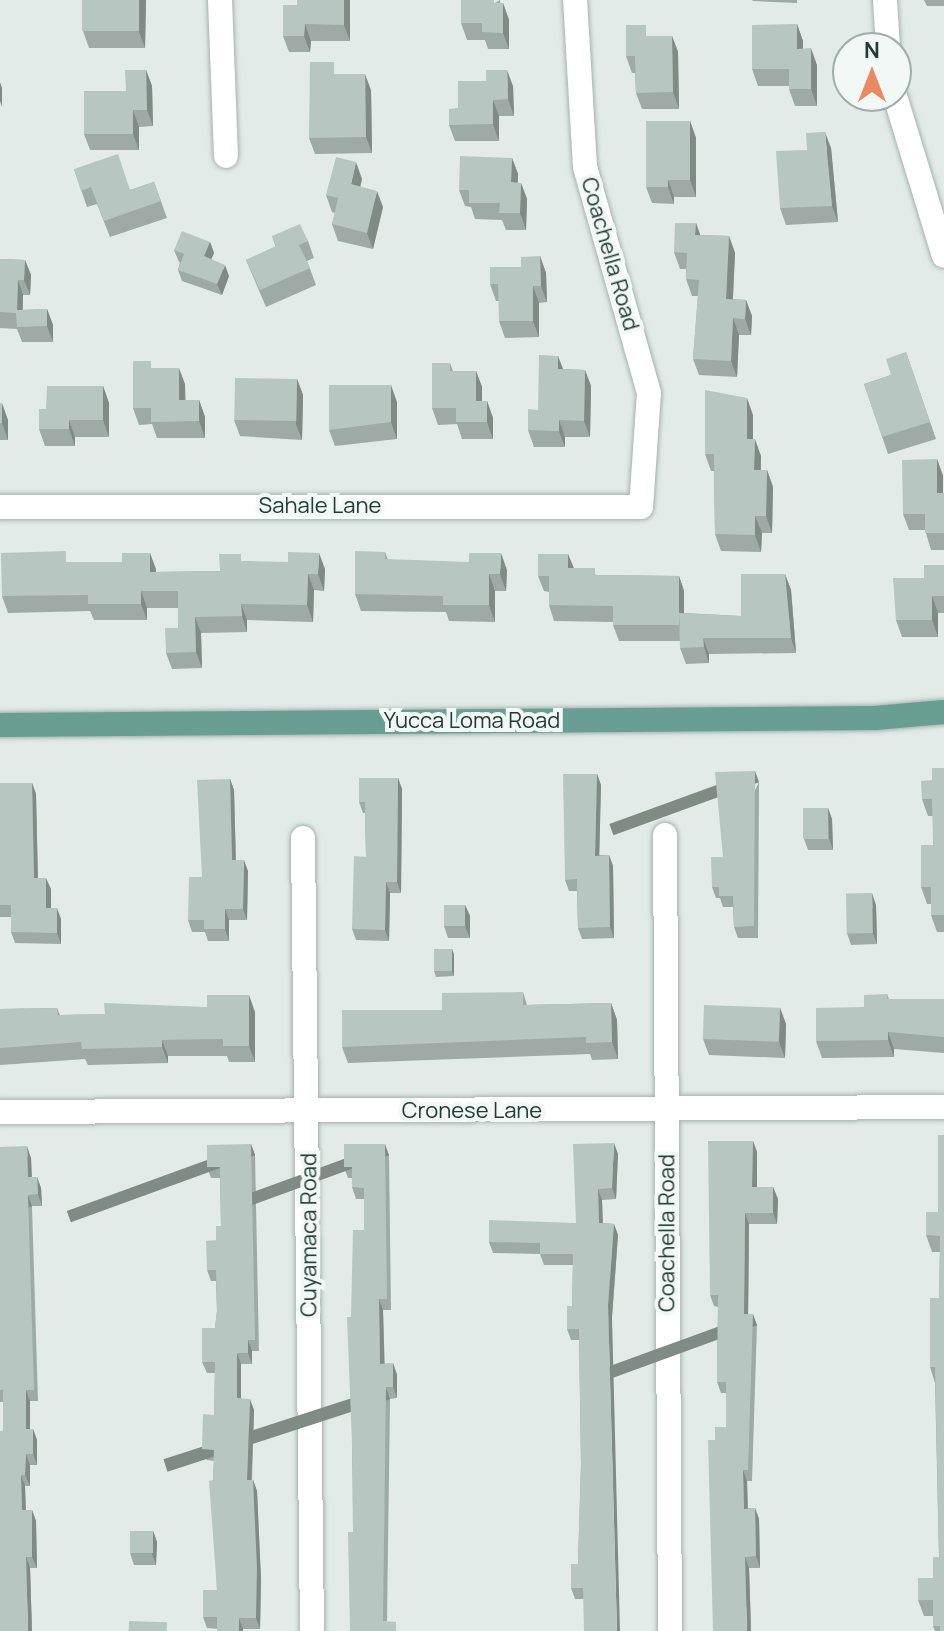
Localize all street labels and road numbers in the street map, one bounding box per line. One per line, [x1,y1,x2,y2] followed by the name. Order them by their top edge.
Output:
[576,174,644,334] street label: Coachella Road
[259,493,381,519] street label: Sahale Lane
[384,708,560,734] street label: Yucca Loma Road
[402,1098,542,1124] street label: Cronese Lane
[296,1153,322,1317] street label: Cuyamaca Road
[654,1154,680,1312] street label: Coachella Road

